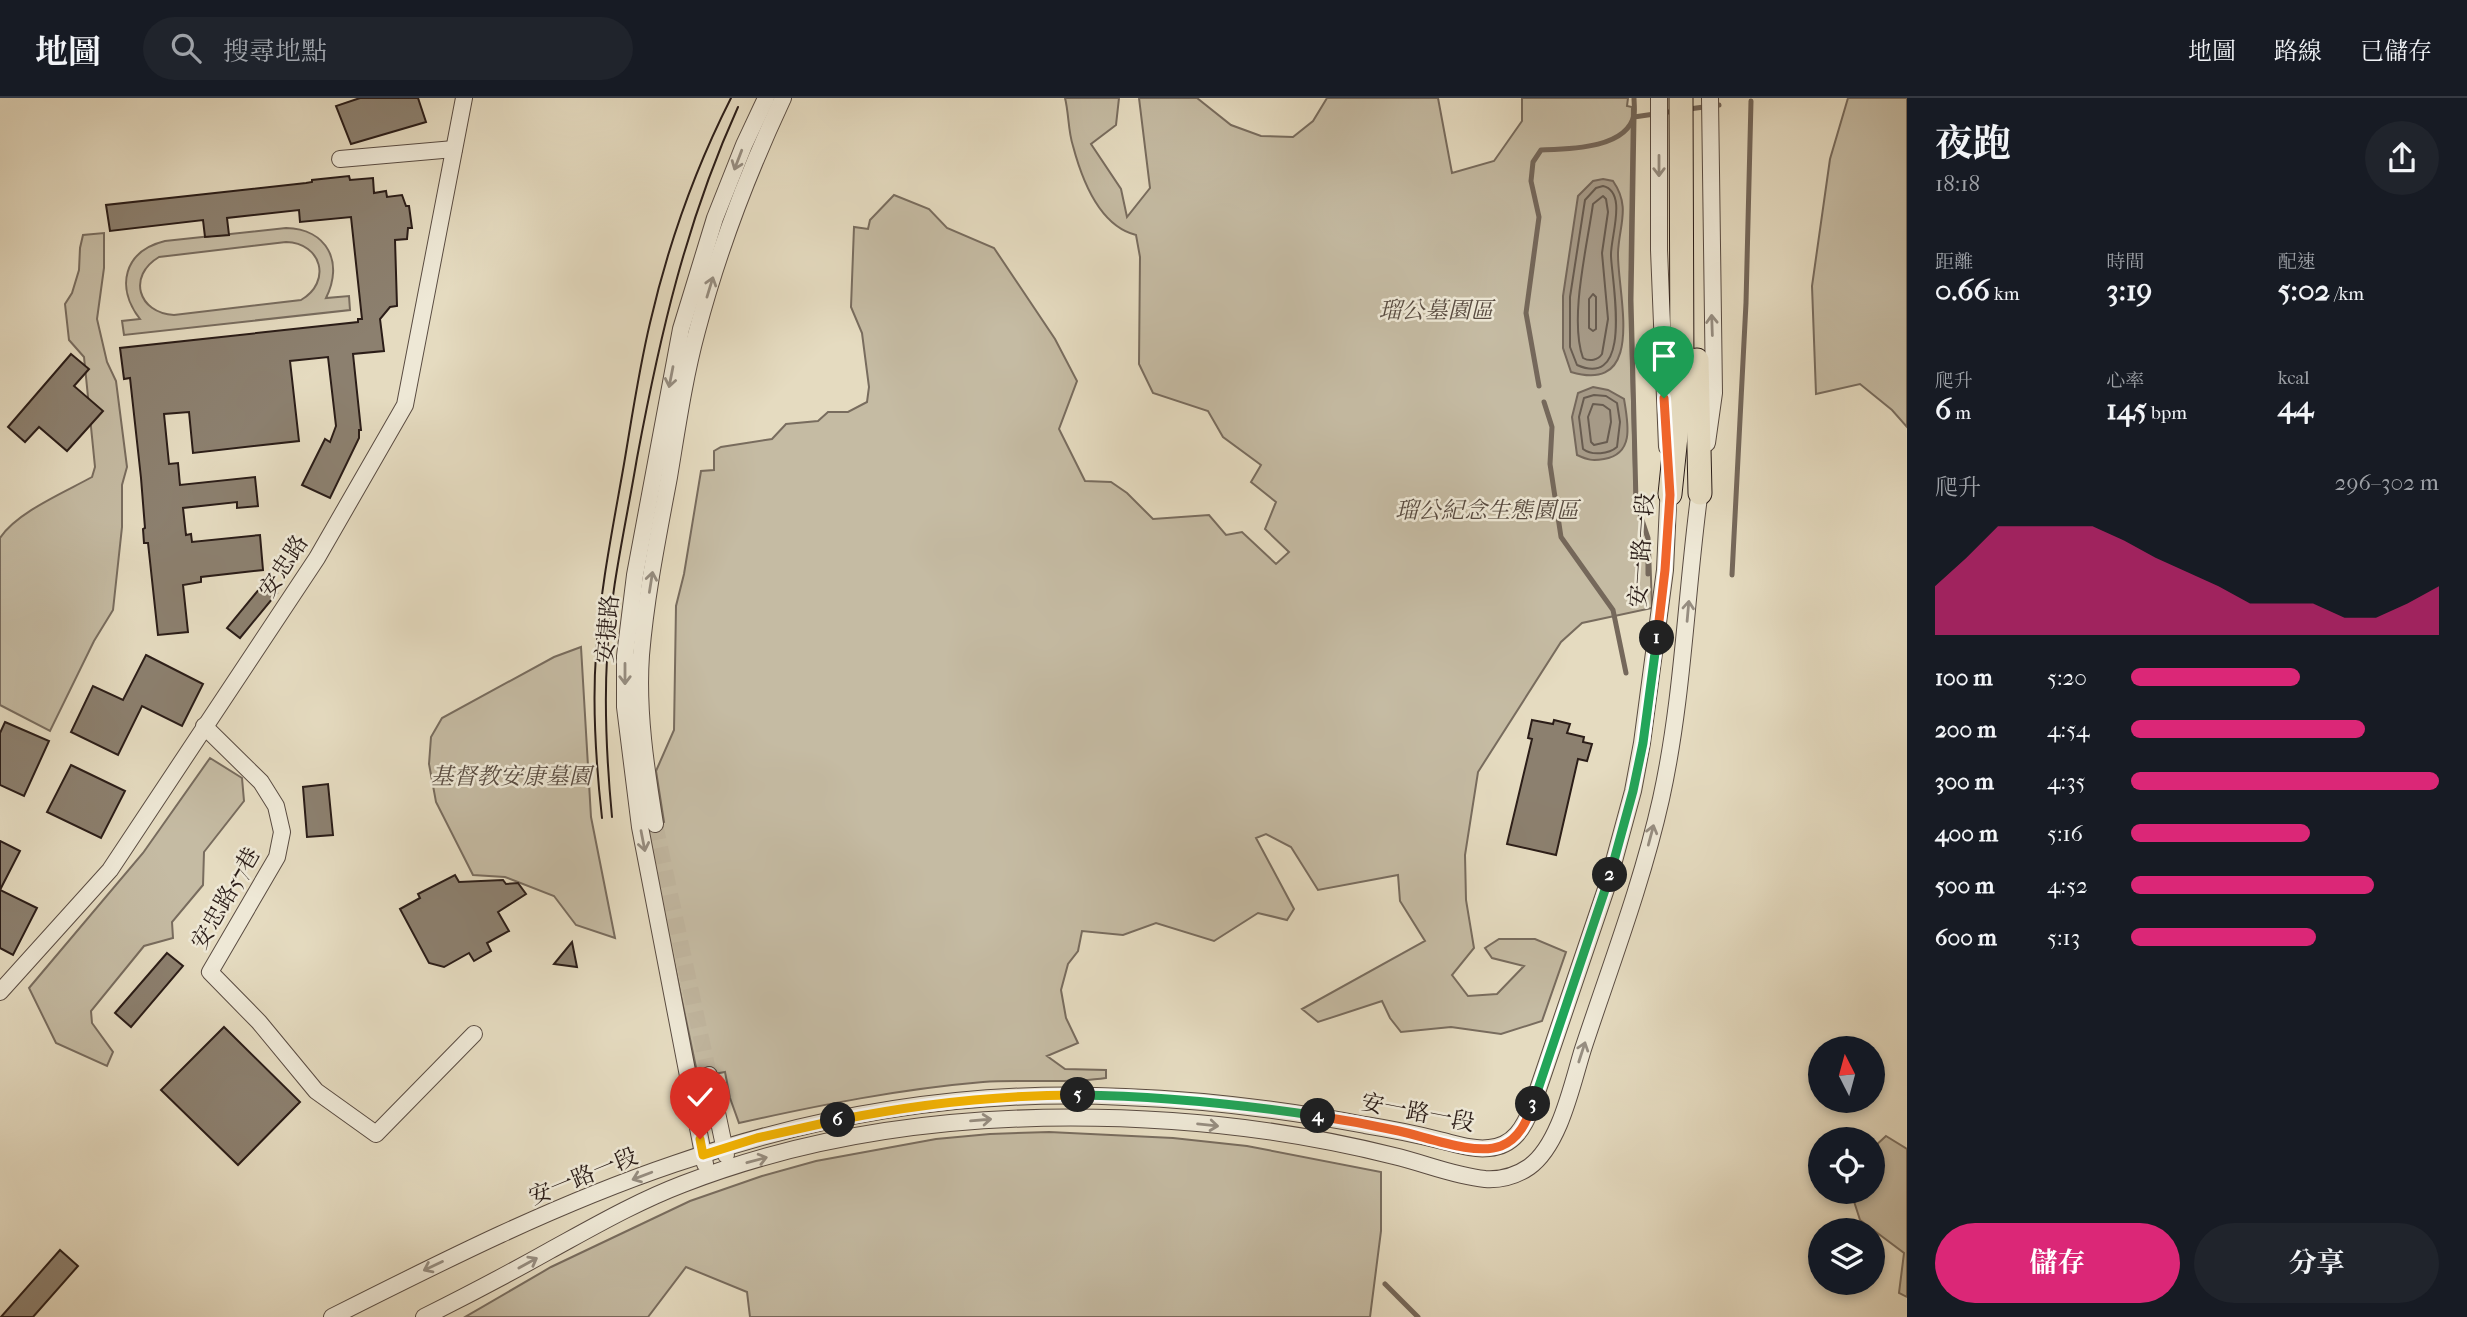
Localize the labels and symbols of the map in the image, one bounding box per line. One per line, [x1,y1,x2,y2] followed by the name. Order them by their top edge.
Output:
[730,149,743,171] one-way arrow
[1652,154,1666,177] one-way arrow
[704,276,717,298] one-way arrow
[1379,297,1497,324] park label: 瑠公墓園區
[1706,314,1719,337] one-way arrow
[1634,326,1694,398] pin
[664,365,677,388] one-way arrow
[1624,492,1659,608] street label: 安一路一段
[1395,497,1582,524] park label: 瑠公紀念生態園區
[253,530,314,603] street label: 安忠路
[645,571,658,593] one-way arrow
[591,593,624,665] street label: 安捷路
[1682,600,1695,623] one-way arrow
[1640,620,1674,656] pin: 1
[618,663,632,686] one-way arrow
[431,763,596,790] park label: 基督教安康墓園
[1645,824,1658,846] one-way arrow
[636,829,650,852] one-way arrow
[185,843,265,954] street label: 安忠路57巷
[1592,858,1628,892] pin: 2
[1808,1036,1885,1113] north arrow
[1577,1042,1589,1064] one-way arrow
[670,1067,730,1139] pin
[1060,1077,1096,1112] pin: 5
[1516,1086,1550,1122] pin: 3
[1359,1088,1477,1137] street label: 安一路一段
[1300,1098,1336,1134] pin: 4
[820,1102,856,1138] pin: 6
[969,1113,992,1126] one-way arrow
[1196,1119,1219,1132] one-way arrow
[525,1142,642,1211] street label: 安一路一段
[746,1152,768,1165] one-way arrow
[631,1171,653,1183] one-way arrow
[518,1256,538,1270] one-way arrow
[423,1259,444,1273] one-way arrow

